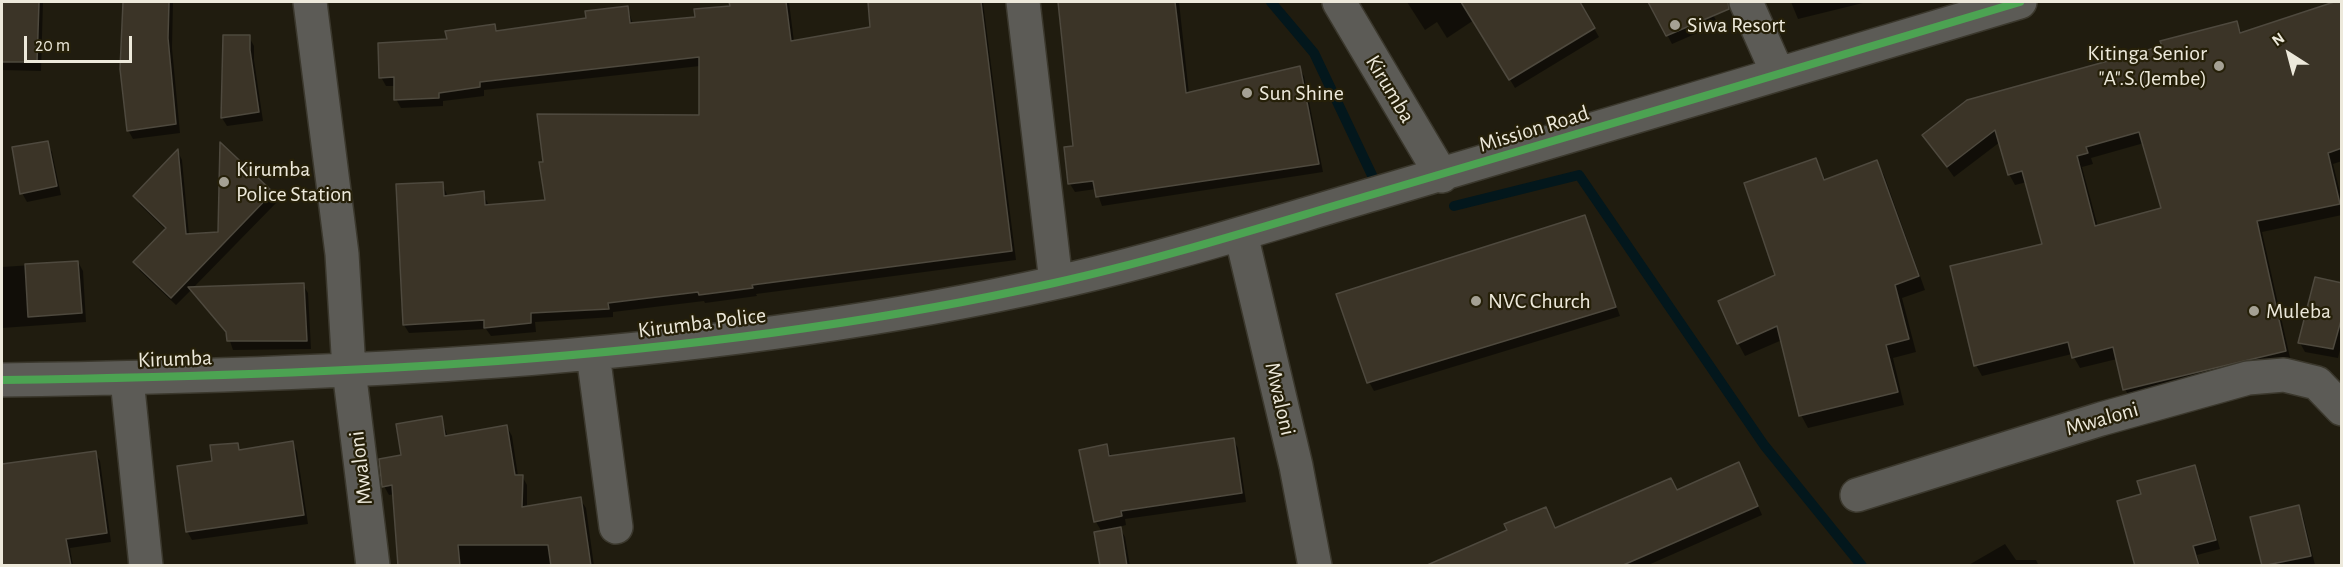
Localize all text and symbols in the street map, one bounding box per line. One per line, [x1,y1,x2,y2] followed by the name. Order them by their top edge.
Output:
[1687,12,1785,38] place label: Siwa Resort
[1668,18,1682,32] marker: Siwa Resort
[27,24,135,62] scale bar
[2259,24,2319,84] north arrow
[2269,30,2288,49] text: N
[35,37,70,55] text: 20 m
[2087,40,2207,92] place label: Kitinga Senior "A".S.(Jembe)
[1359,50,1421,128] street label: Kirumba
[2212,59,2226,73] marker: Kitinga Senior "A".S.(Jembe)
[1259,80,1344,106] place label: Sun Shine
[1240,86,1254,100] marker: Sun Shine
[1476,100,1592,158] street label: Mission Road
[236,156,352,208] place label: Kirumba Police Station
[217,175,231,189] marker: Kirumba Police Station
[1488,288,1591,314] place label: NVC Church
[1469,294,1483,308] marker: NVC Church
[2266,298,2331,324] place label: Muleba
[636,302,768,344] street label: Kirumba Police
[2247,304,2261,318] marker: Muleba
[137,345,213,373] street label: Kirumba
[1259,360,1301,438] street label: Mwaloni
[2063,396,2141,442] street label: Mwaloni
[343,430,379,506] street label: Mwaloni

